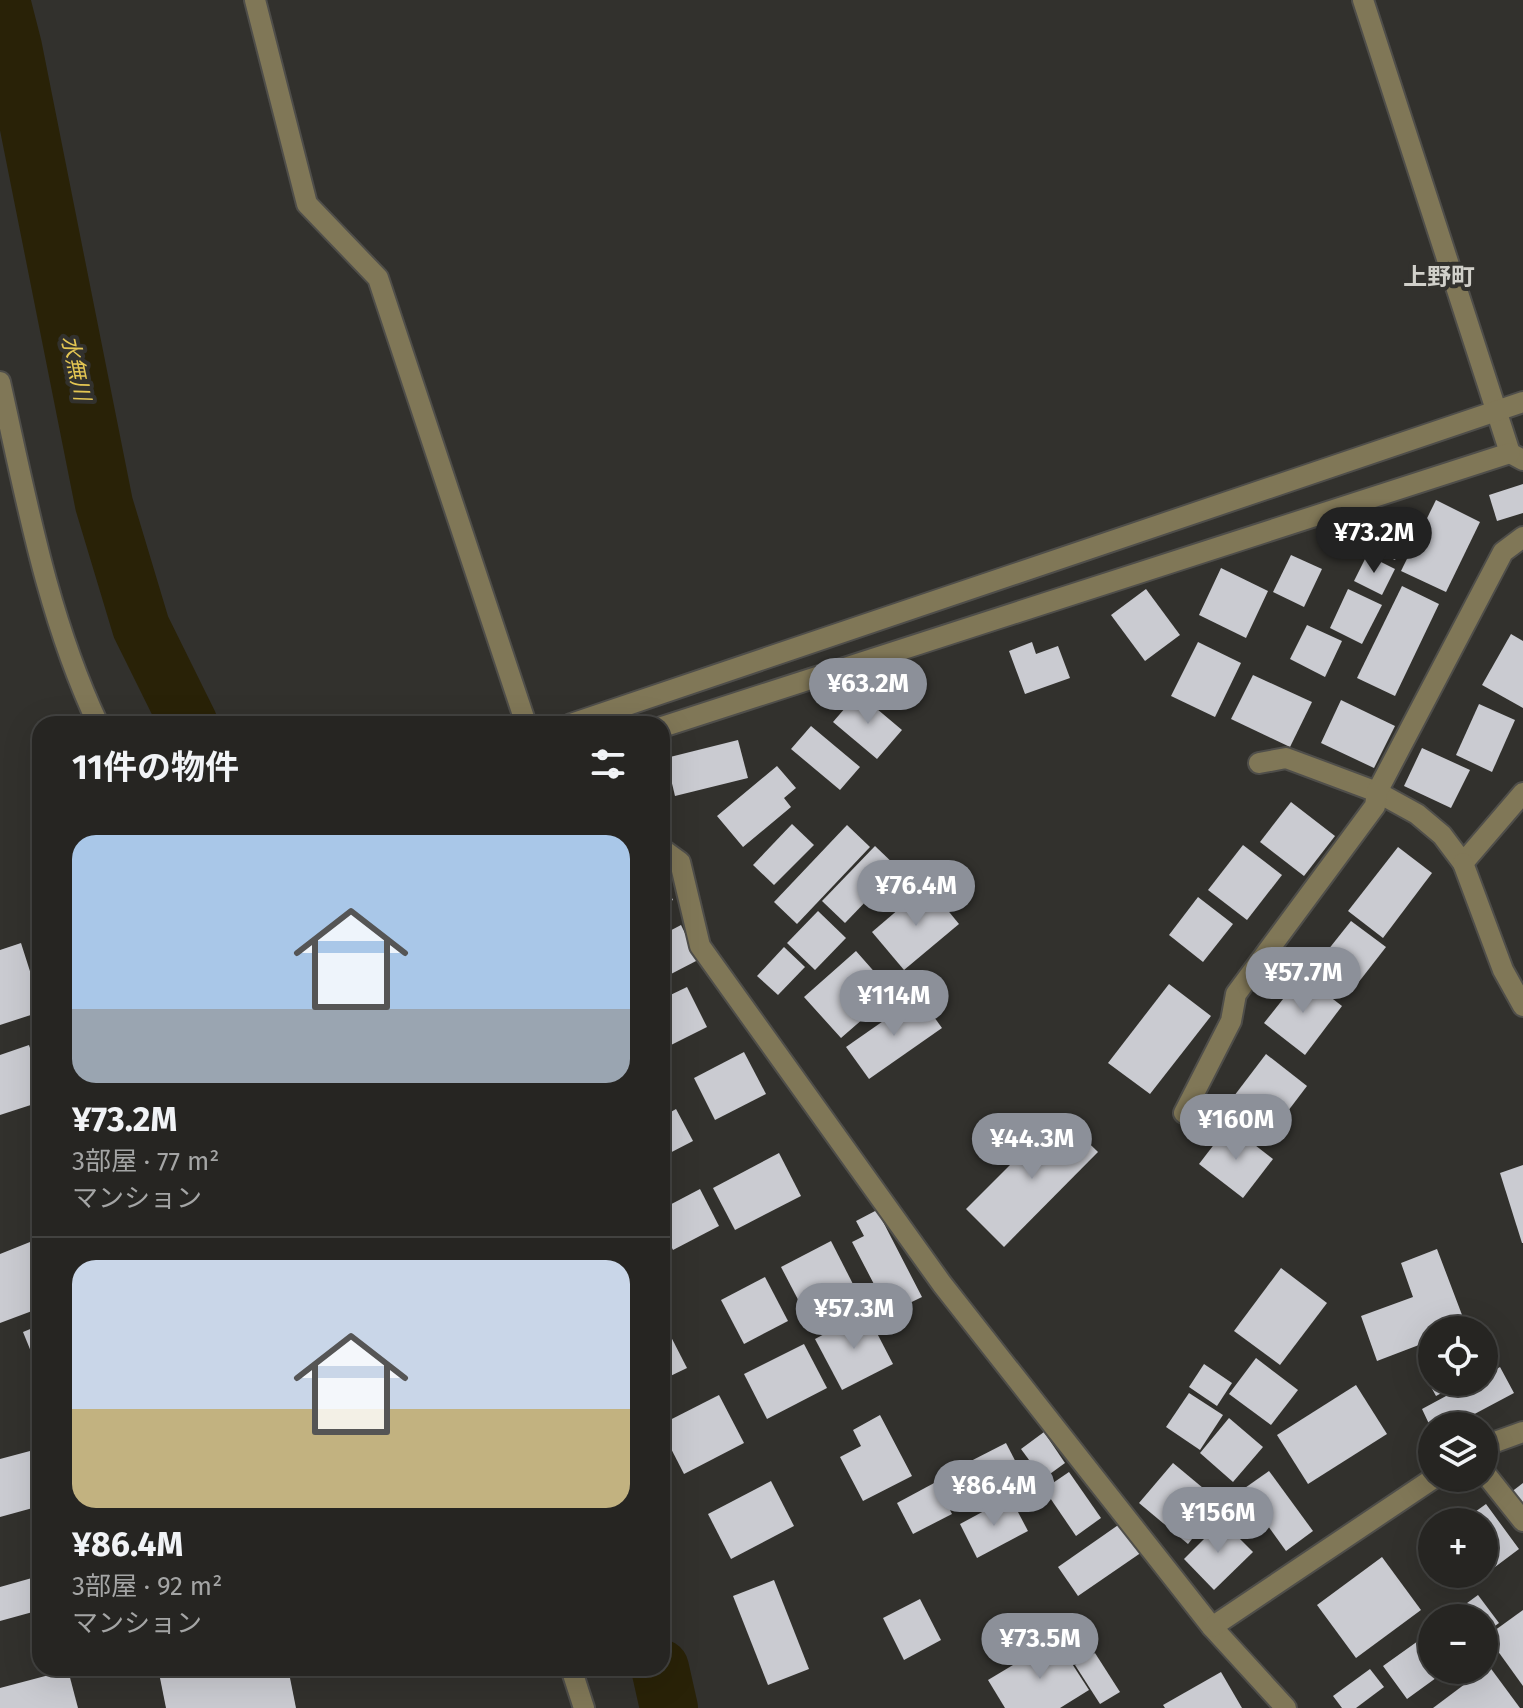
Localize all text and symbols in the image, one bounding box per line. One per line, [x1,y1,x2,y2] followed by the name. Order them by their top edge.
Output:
[1403,263,1475,291] district label: 上野町
[56,333,96,405] water label: 水無川
[1309,507,1439,575] pin: ¥73.2M
[1334,517,1414,548] text: ¥73.2M
[803,658,933,726] pin: ¥63.2M
[827,668,909,699] text: ¥63.2M
[586,742,630,786] icon: filters
[72,747,239,788] text: 11件の物件
[851,860,981,928] pin: ¥76.4M
[875,870,957,901] text: ¥76.4M
[279,887,423,1031] icon: home
[1238,947,1368,1015] pin: ¥57.7M
[1264,957,1342,988] text: ¥57.7M
[838,970,950,1038] pin: ¥114M
[858,980,930,1011] text: ¥114M
[1180,1094,1292,1162] pin: ¥160M
[72,1099,177,1140] text: ¥73.2M
[1198,1104,1274,1135] text: ¥160M
[967,1113,1097,1181] pin: ¥44.3M
[990,1123,1074,1154] text: ¥44.3M
[72,1146,220,1177] text: 3部屋 · 77 m²
[72,1183,202,1214] text: マンション
[789,1283,919,1351] pin: ¥57.3M
[814,1293,894,1324] text: ¥57.3M
[279,1312,423,1456] icon: home
[1418,1316,1498,1684] map controls
[1418,1316,1498,1396] button: locate
[1418,1412,1498,1492] button: layers
[929,1460,1059,1528] pin: ¥86.4M
[951,1470,1037,1501] text: ¥86.4M
[1162,1487,1274,1555] pin: ¥156M
[1180,1497,1256,1528] text: ¥156M
[1418,1508,1498,1588] button: +
[72,1524,183,1565] text: ¥86.4M
[72,1571,222,1602] text: 3部屋 · 92 m²
[1418,1604,1498,1684] button: −
[72,1608,202,1639] text: マンション
[975,1613,1105,1681] pin: ¥73.5M
[999,1623,1081,1654] text: ¥73.5M

